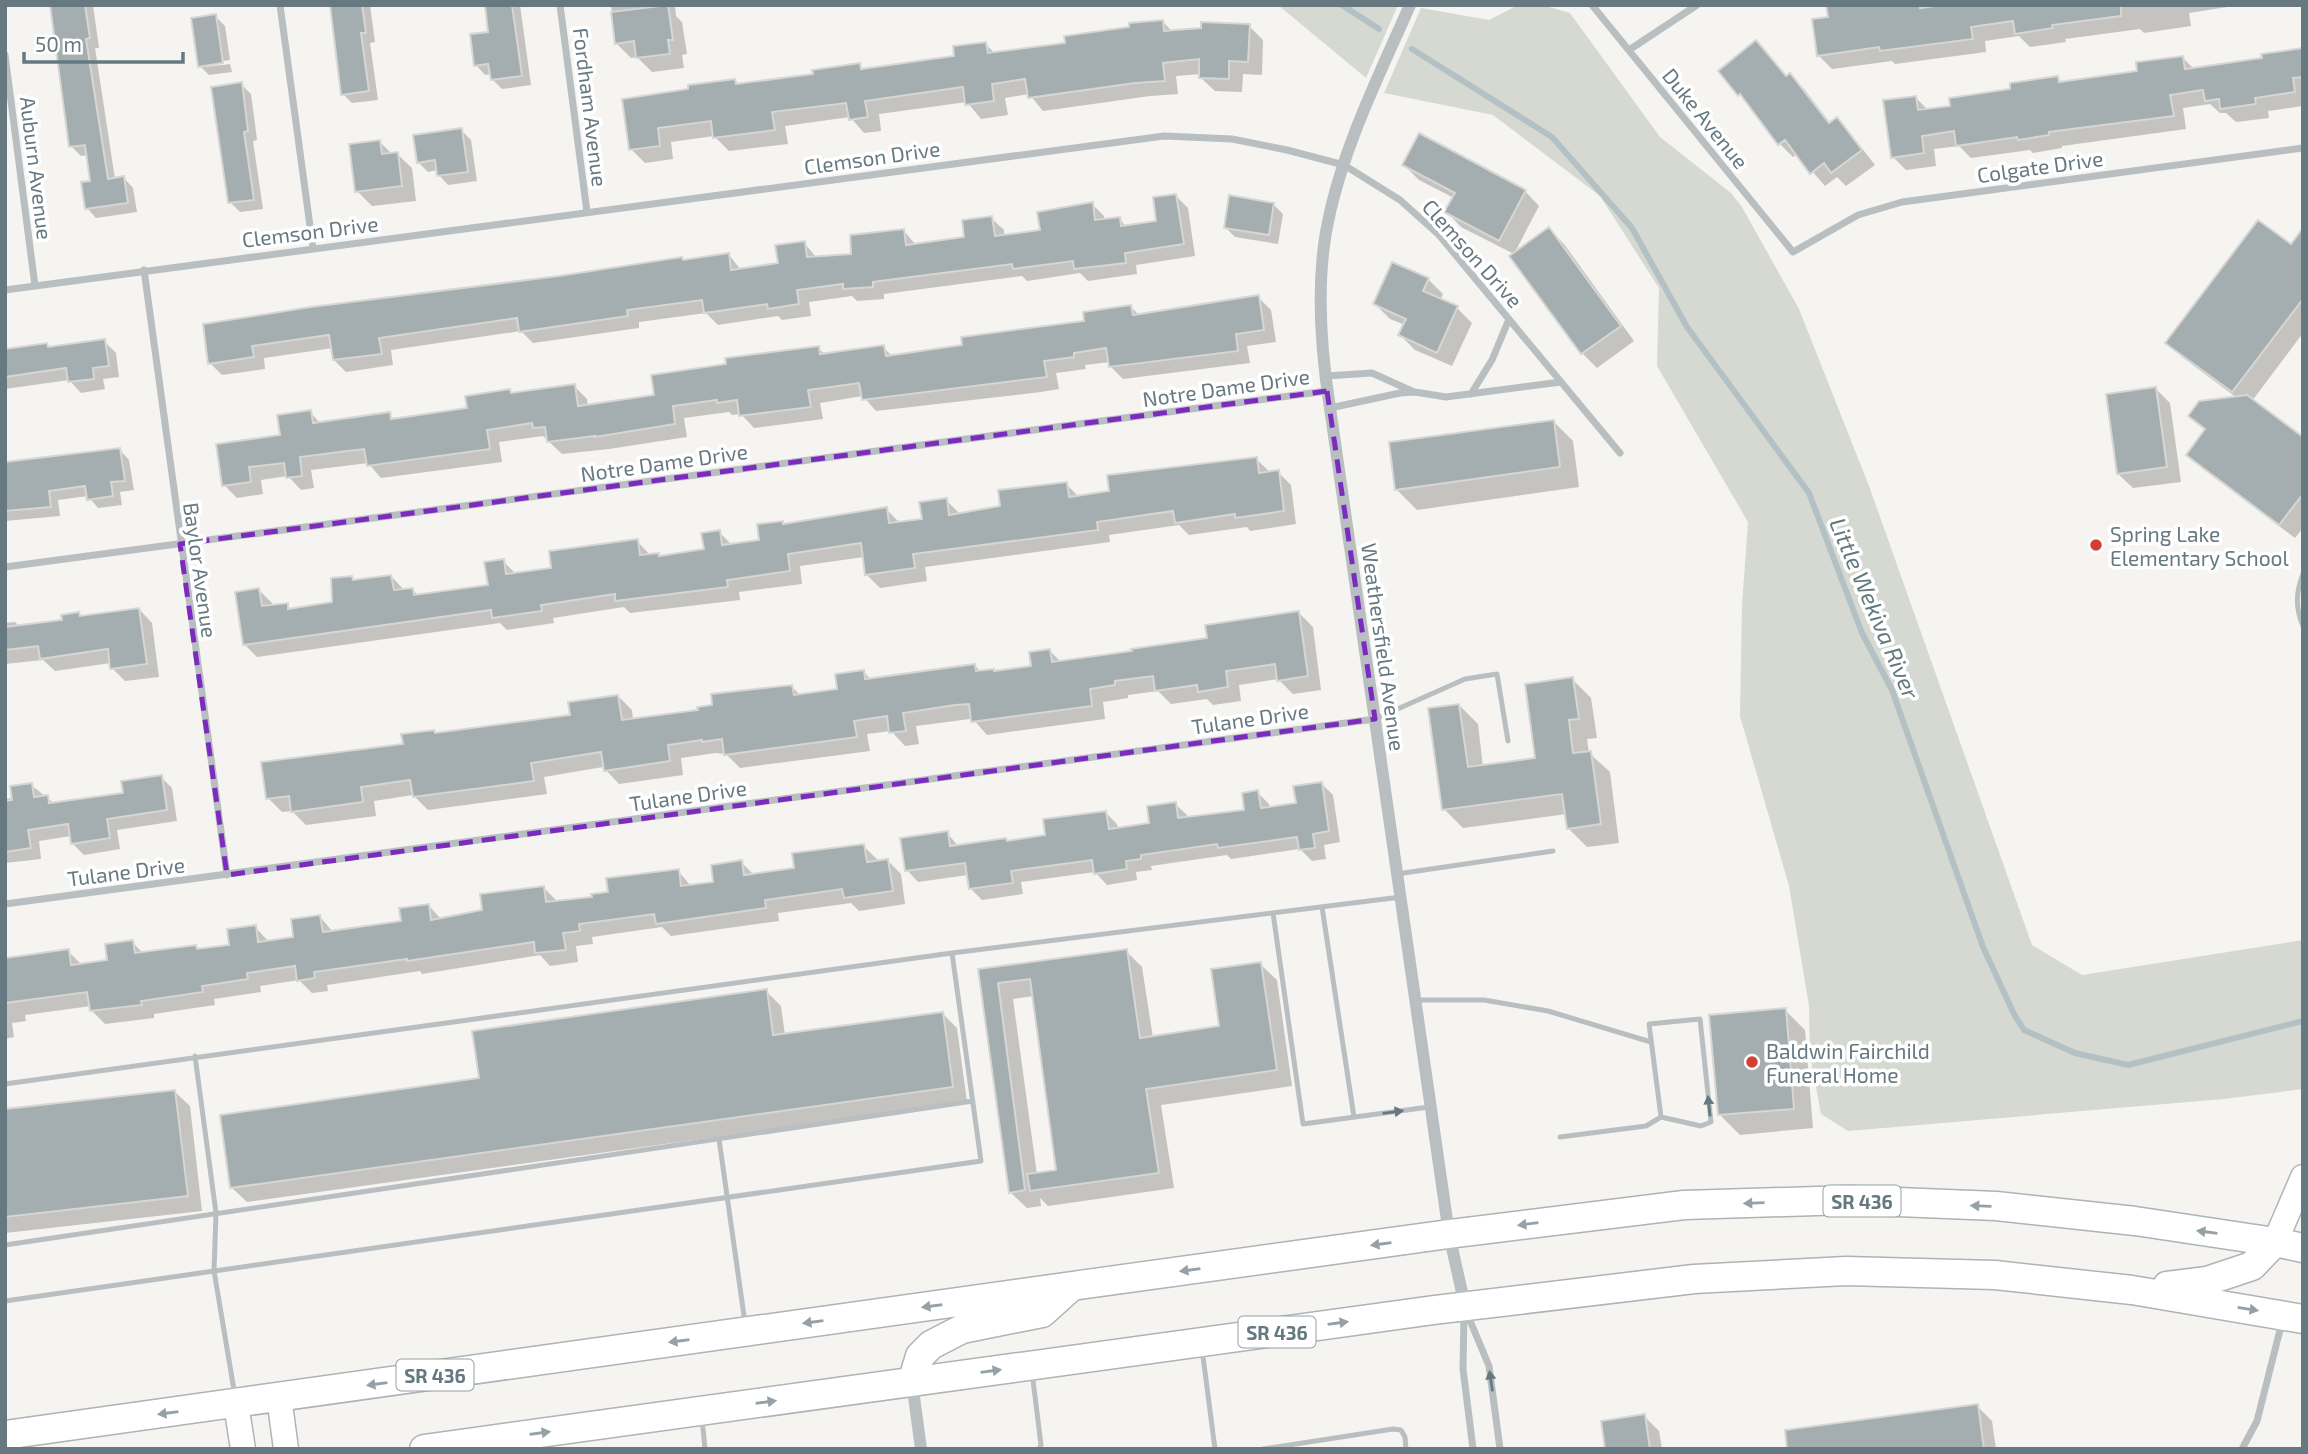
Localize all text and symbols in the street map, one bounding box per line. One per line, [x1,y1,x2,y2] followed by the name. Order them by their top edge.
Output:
[24,21,184,65] scale bar
[569,26,613,188] street label: Fordham Avenue
[35,31,82,56] text: 50 m
[1658,63,1754,173] street label: Duke Avenue
[16,95,58,241] street label: Auburn Avenue
[802,135,942,179] street label: Clemson Drive
[1975,145,2105,187] street label: Colgate Drive
[1418,194,1528,312] street label: Clemson Drive
[240,210,380,252] street label: Clemson Drive
[1141,363,1311,411] street label: Notre Dame Drive
[579,438,749,486] street label: Notre Dame Drive
[179,501,223,639] street label: Baylor Avenue
[1824,513,1926,704] water label: Little Wekiva River
[2110,521,2290,570] place label: Spring Lake Elementary School
[2088,537,2104,553] marker: Spring Lake Elementary School
[1357,541,1411,753] street label: Weathersfield Avenue
[1190,697,1310,739] street label: Tulane Drive
[628,774,748,816] street label: Tulane Drive
[66,851,186,891] street label: Tulane Drive
[1766,1038,1930,1087] place label: Baldwin Fairchild Funeral Home
[1744,1054,1760,1070] marker: Baldwin Fairchild Funeral Home
[1704,1094,1715,1116] one-way arrow
[1382,1106,1404,1117] one-way arrow
[1824,1186,1900,1217] road number: SR 436
[1743,1197,1765,1209] one-way arrow
[1970,1200,1992,1211] one-way arrow
[1517,1219,1539,1230] one-way arrow
[2196,1226,2218,1237] one-way arrow
[1370,1238,1392,1249] one-way arrow
[1178,1265,1200,1276] one-way arrow
[921,1300,943,1311] one-way arrow
[2237,1304,2259,1315] one-way arrow
[1238,1316,1316,1348] road number: SR 436
[802,1317,824,1328] one-way arrow
[1327,1318,1349,1329] one-way arrow
[668,1336,690,1347] one-way arrow
[396,1359,474,1390] road number: SR 436
[980,1365,1002,1376] one-way arrow
[1485,1370,1496,1392] one-way arrow
[366,1378,388,1389] one-way arrow
[755,1396,777,1407] one-way arrow
[157,1408,179,1419] one-way arrow
[530,1427,552,1438] one-way arrow

